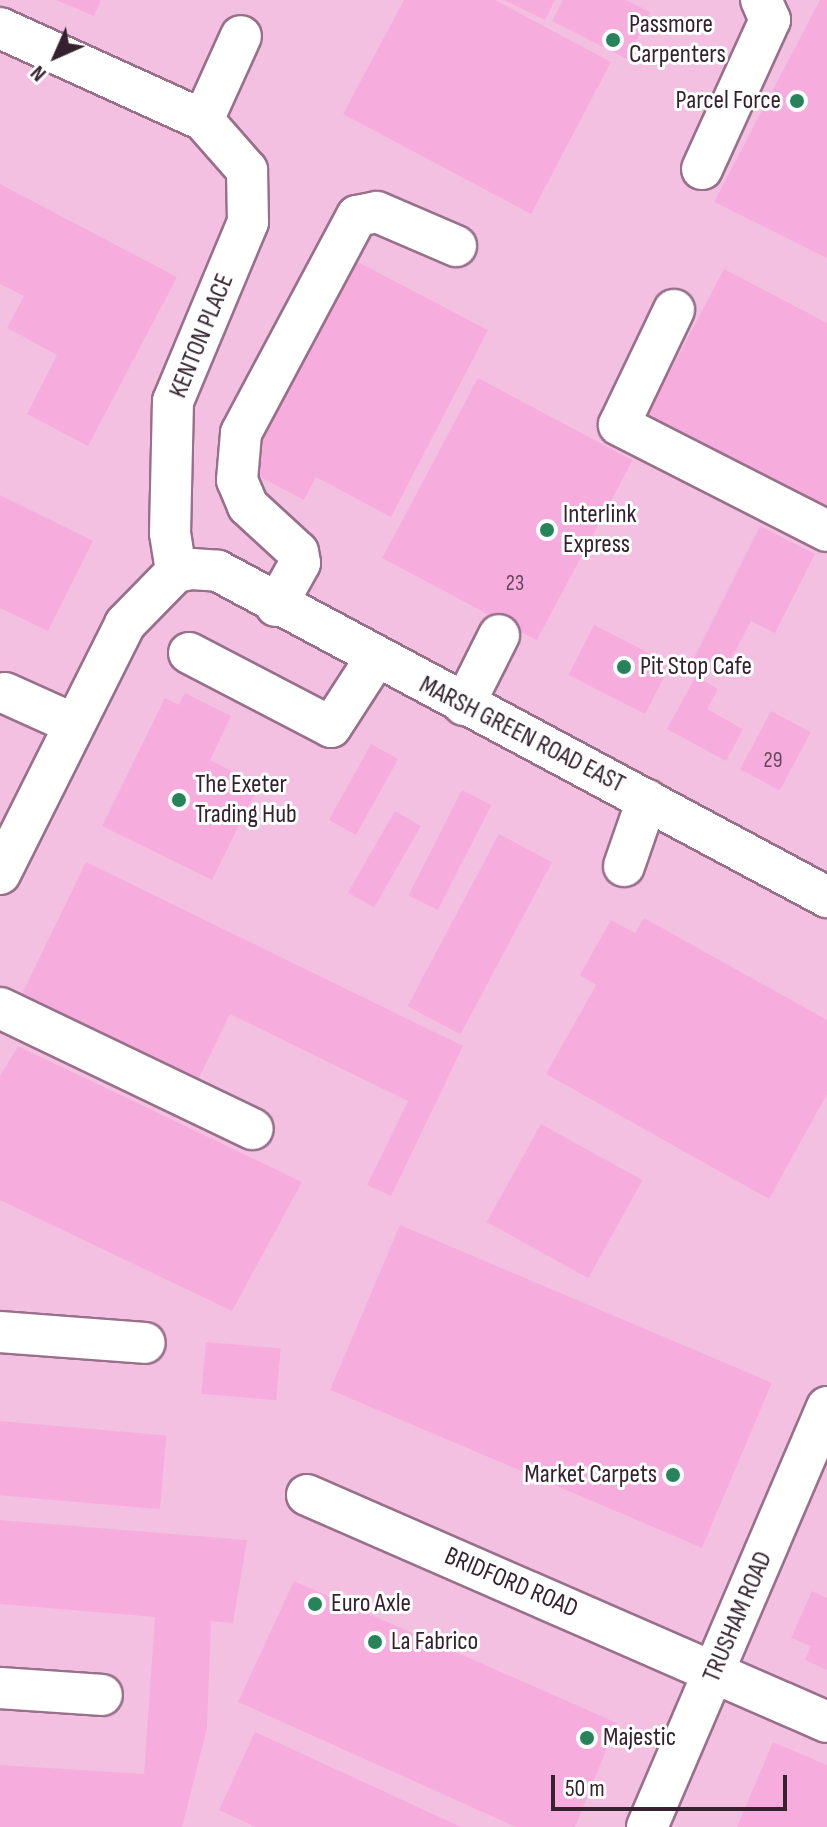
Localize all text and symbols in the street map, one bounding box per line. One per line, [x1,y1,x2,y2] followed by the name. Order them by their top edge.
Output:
[629,9,726,70] place label: Passmore Carpenters
[16,16,96,96] north arrow
[604,31,622,49] marker: Passmore Carpenters
[25,60,52,87] text: N
[676,85,781,117] place label: Parcel Force
[788,92,806,110] marker: Parcel Force
[163,269,241,403] street label: KENTON PLACE
[563,499,636,560] place label: Interlink Express
[538,521,556,539] marker: Interlink Express
[506,571,524,597] house number: 23
[640,651,752,683] place label: Pit Stop Cafe
[615,658,633,676] marker: Pit Stop Cafe
[414,670,630,800] street label: MARSH GREEN ROAD EAST
[764,748,782,774] house number: 29
[195,769,297,830] place label: The Exeter Trading Hub
[170,791,188,809] marker: The Exeter Trading Hub
[524,1459,657,1491] place label: Market Carpets
[664,1466,682,1484] marker: Market Carpets
[440,1541,582,1625] street label: BRIDFORD ROAD
[697,1547,779,1687] street label: TRUSHAM ROAD
[331,1588,411,1620] place label: Euro Axle
[306,1595,324,1613] marker: Euro Axle
[391,1626,478,1658] place label: La Fabrico
[366,1633,384,1651] marker: La Fabrico
[603,1722,676,1754] place label: Majestic
[578,1729,596,1747] marker: Majestic
[555,1759,791,1809] scale bar
[565,1774,605,1803] text: 50 m

